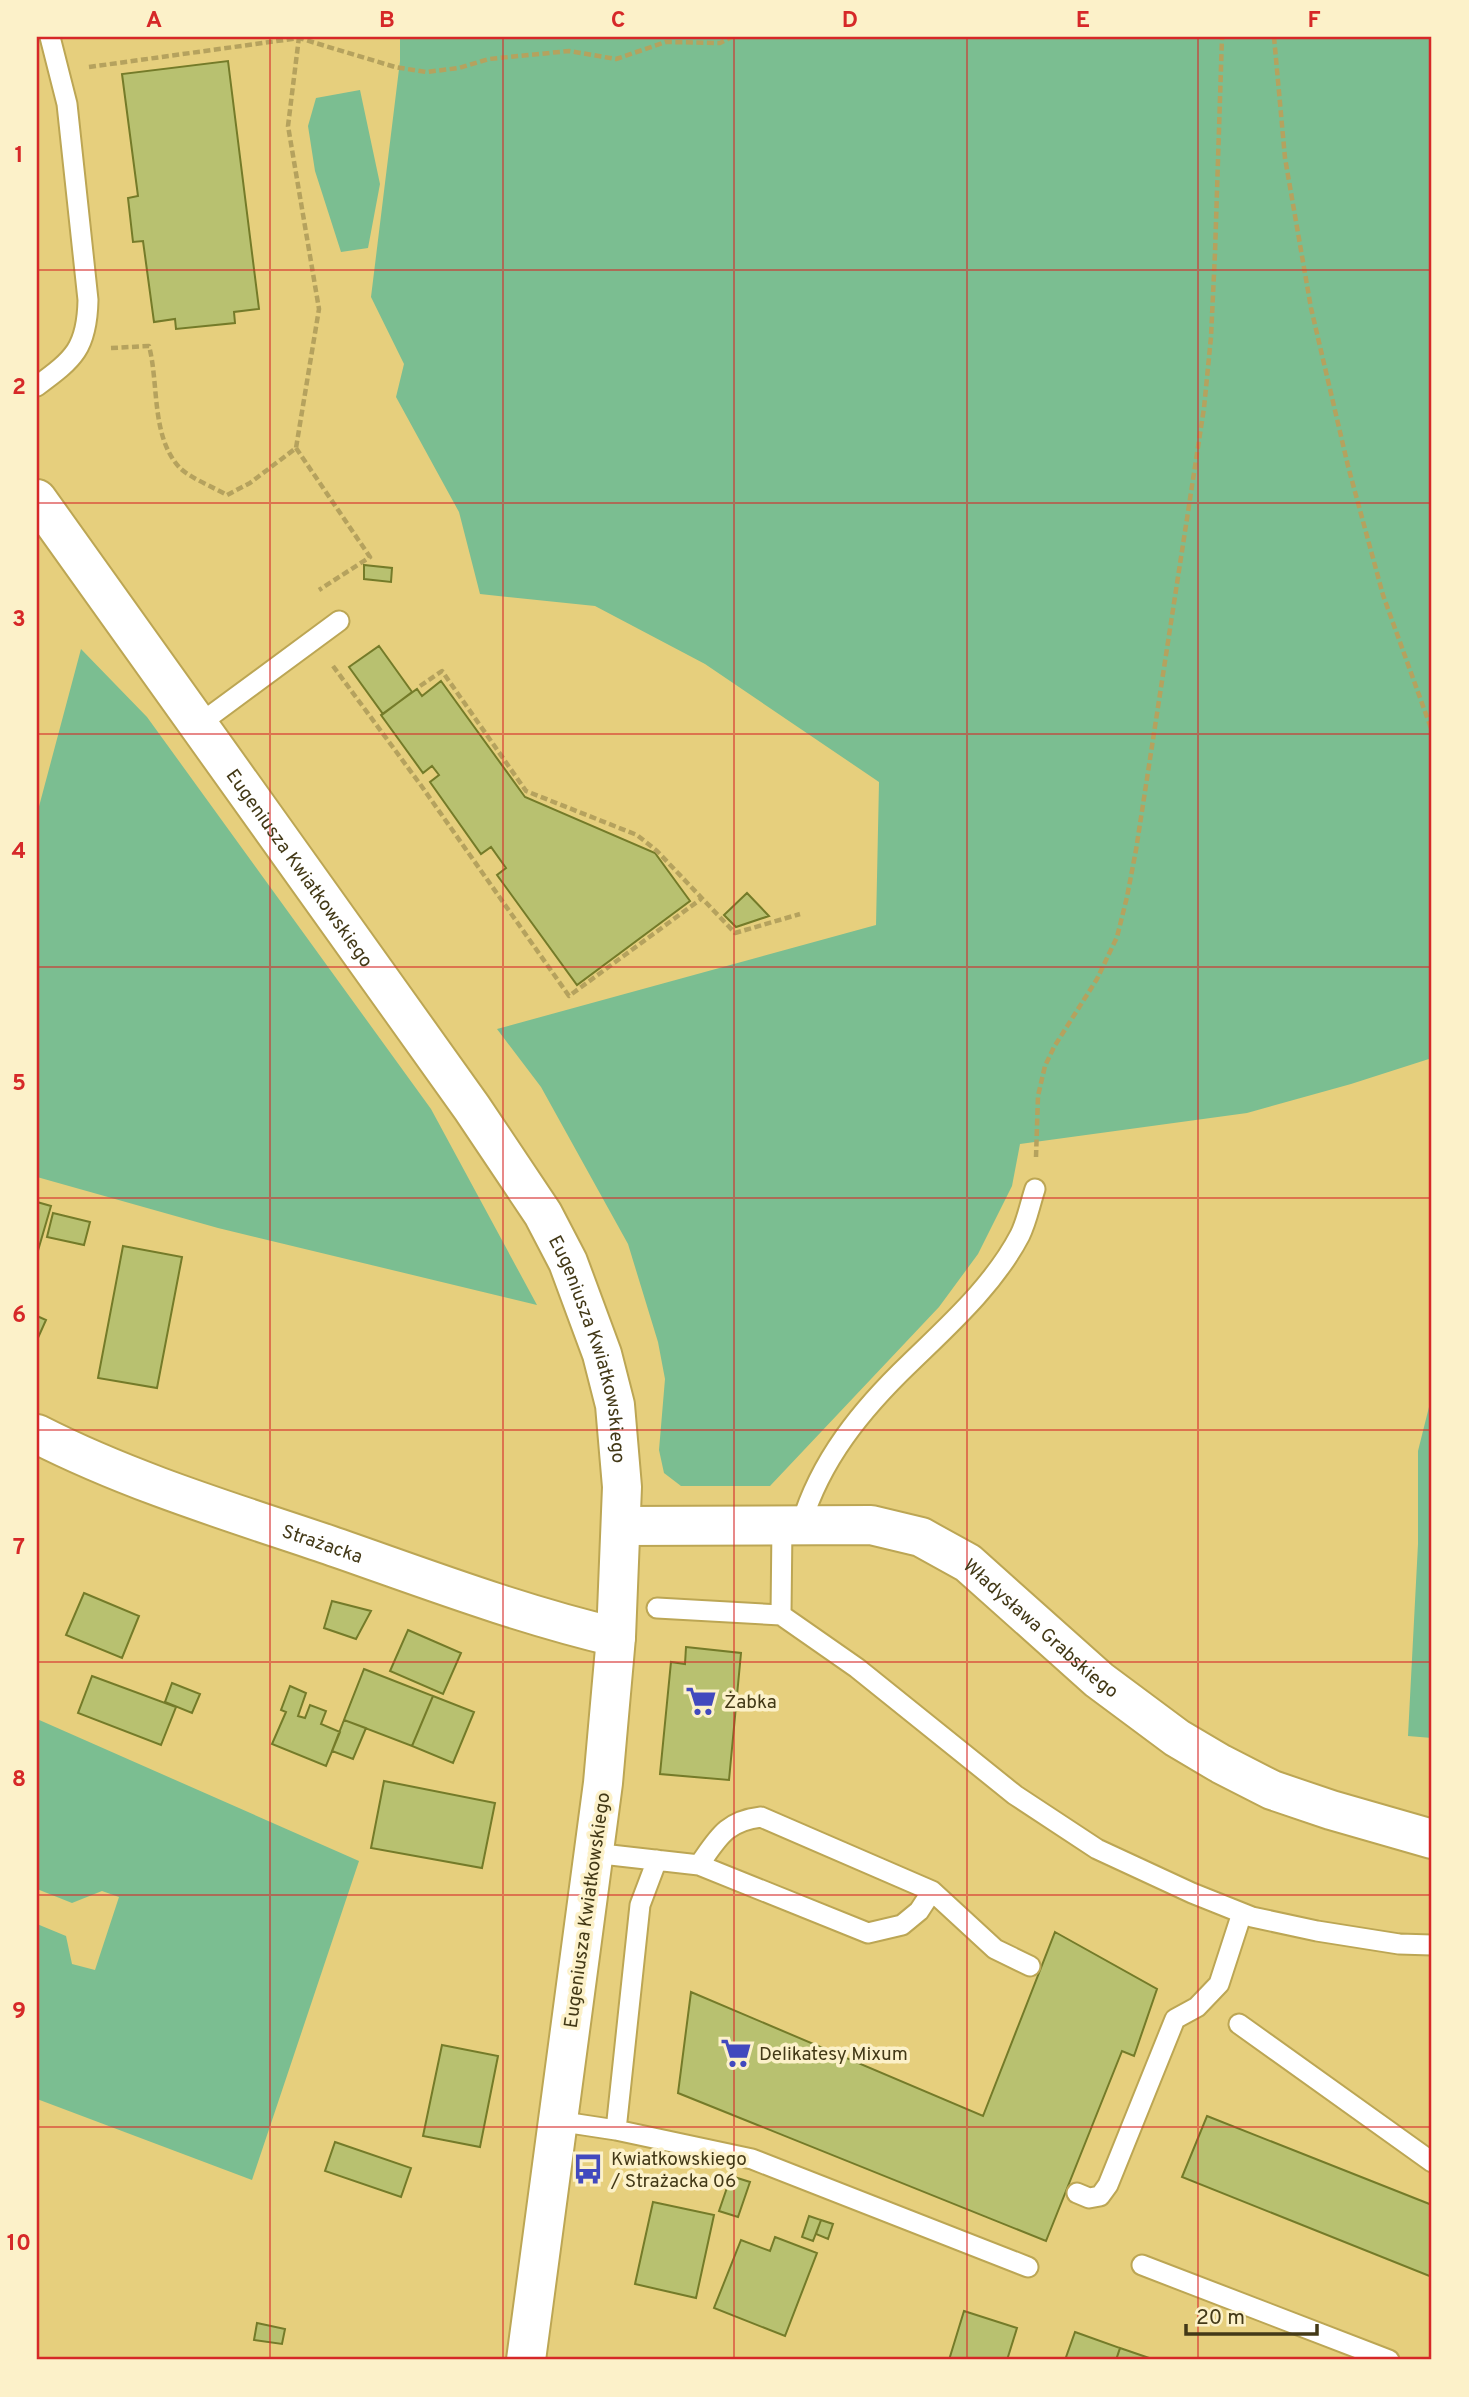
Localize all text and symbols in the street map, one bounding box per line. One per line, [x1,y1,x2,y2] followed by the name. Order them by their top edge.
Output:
[146,7,162,36] text: A
[379,7,395,36] text: B
[611,7,625,36] text: C
[842,7,858,36] text: D
[1076,7,1090,36] text: E
[1307,7,1321,36] text: F
[14,142,24,171] text: 1
[12,374,26,403] text: 2
[12,606,26,635] text: 3
[220,765,378,973] street label: Eugeniusza Kwiatkowskiego
[12,838,26,867] text: 4
[12,1070,26,1099] text: 5
[542,1232,630,1464] street label: Eugeniusza Kwiatkowskiego
[12,1302,26,1331] text: 6
[279,1520,365,1570] street label: Strażacka
[13,1534,25,1563] text: 7
[957,1554,1123,1704] street label: Władysława Grabskiego
[684,1684,718,1718] supermarket icon: Żabka
[724,1690,777,1715] place label: Żabka
[12,1766,26,1795] text: 8
[560,1791,616,2030] street label: Eugeniusza Kwiatkowskiego
[12,1998,26,2027] text: 9
[719,2036,753,2070] supermarket icon: Delikatesy Mixum
[759,2043,908,2067] place label: Delikatesy Mixum
[610,2148,747,2194] place label: Kwiatkowskiego / Strażacka 06
[571,2152,605,2186] bus stop icon: Kwiatkowskiego / Strażacka 06
[7,2230,31,2259] text: 10
[1186,2292,1317,2336] scale bar
[1196,2305,1245,2332] text: 20 m

